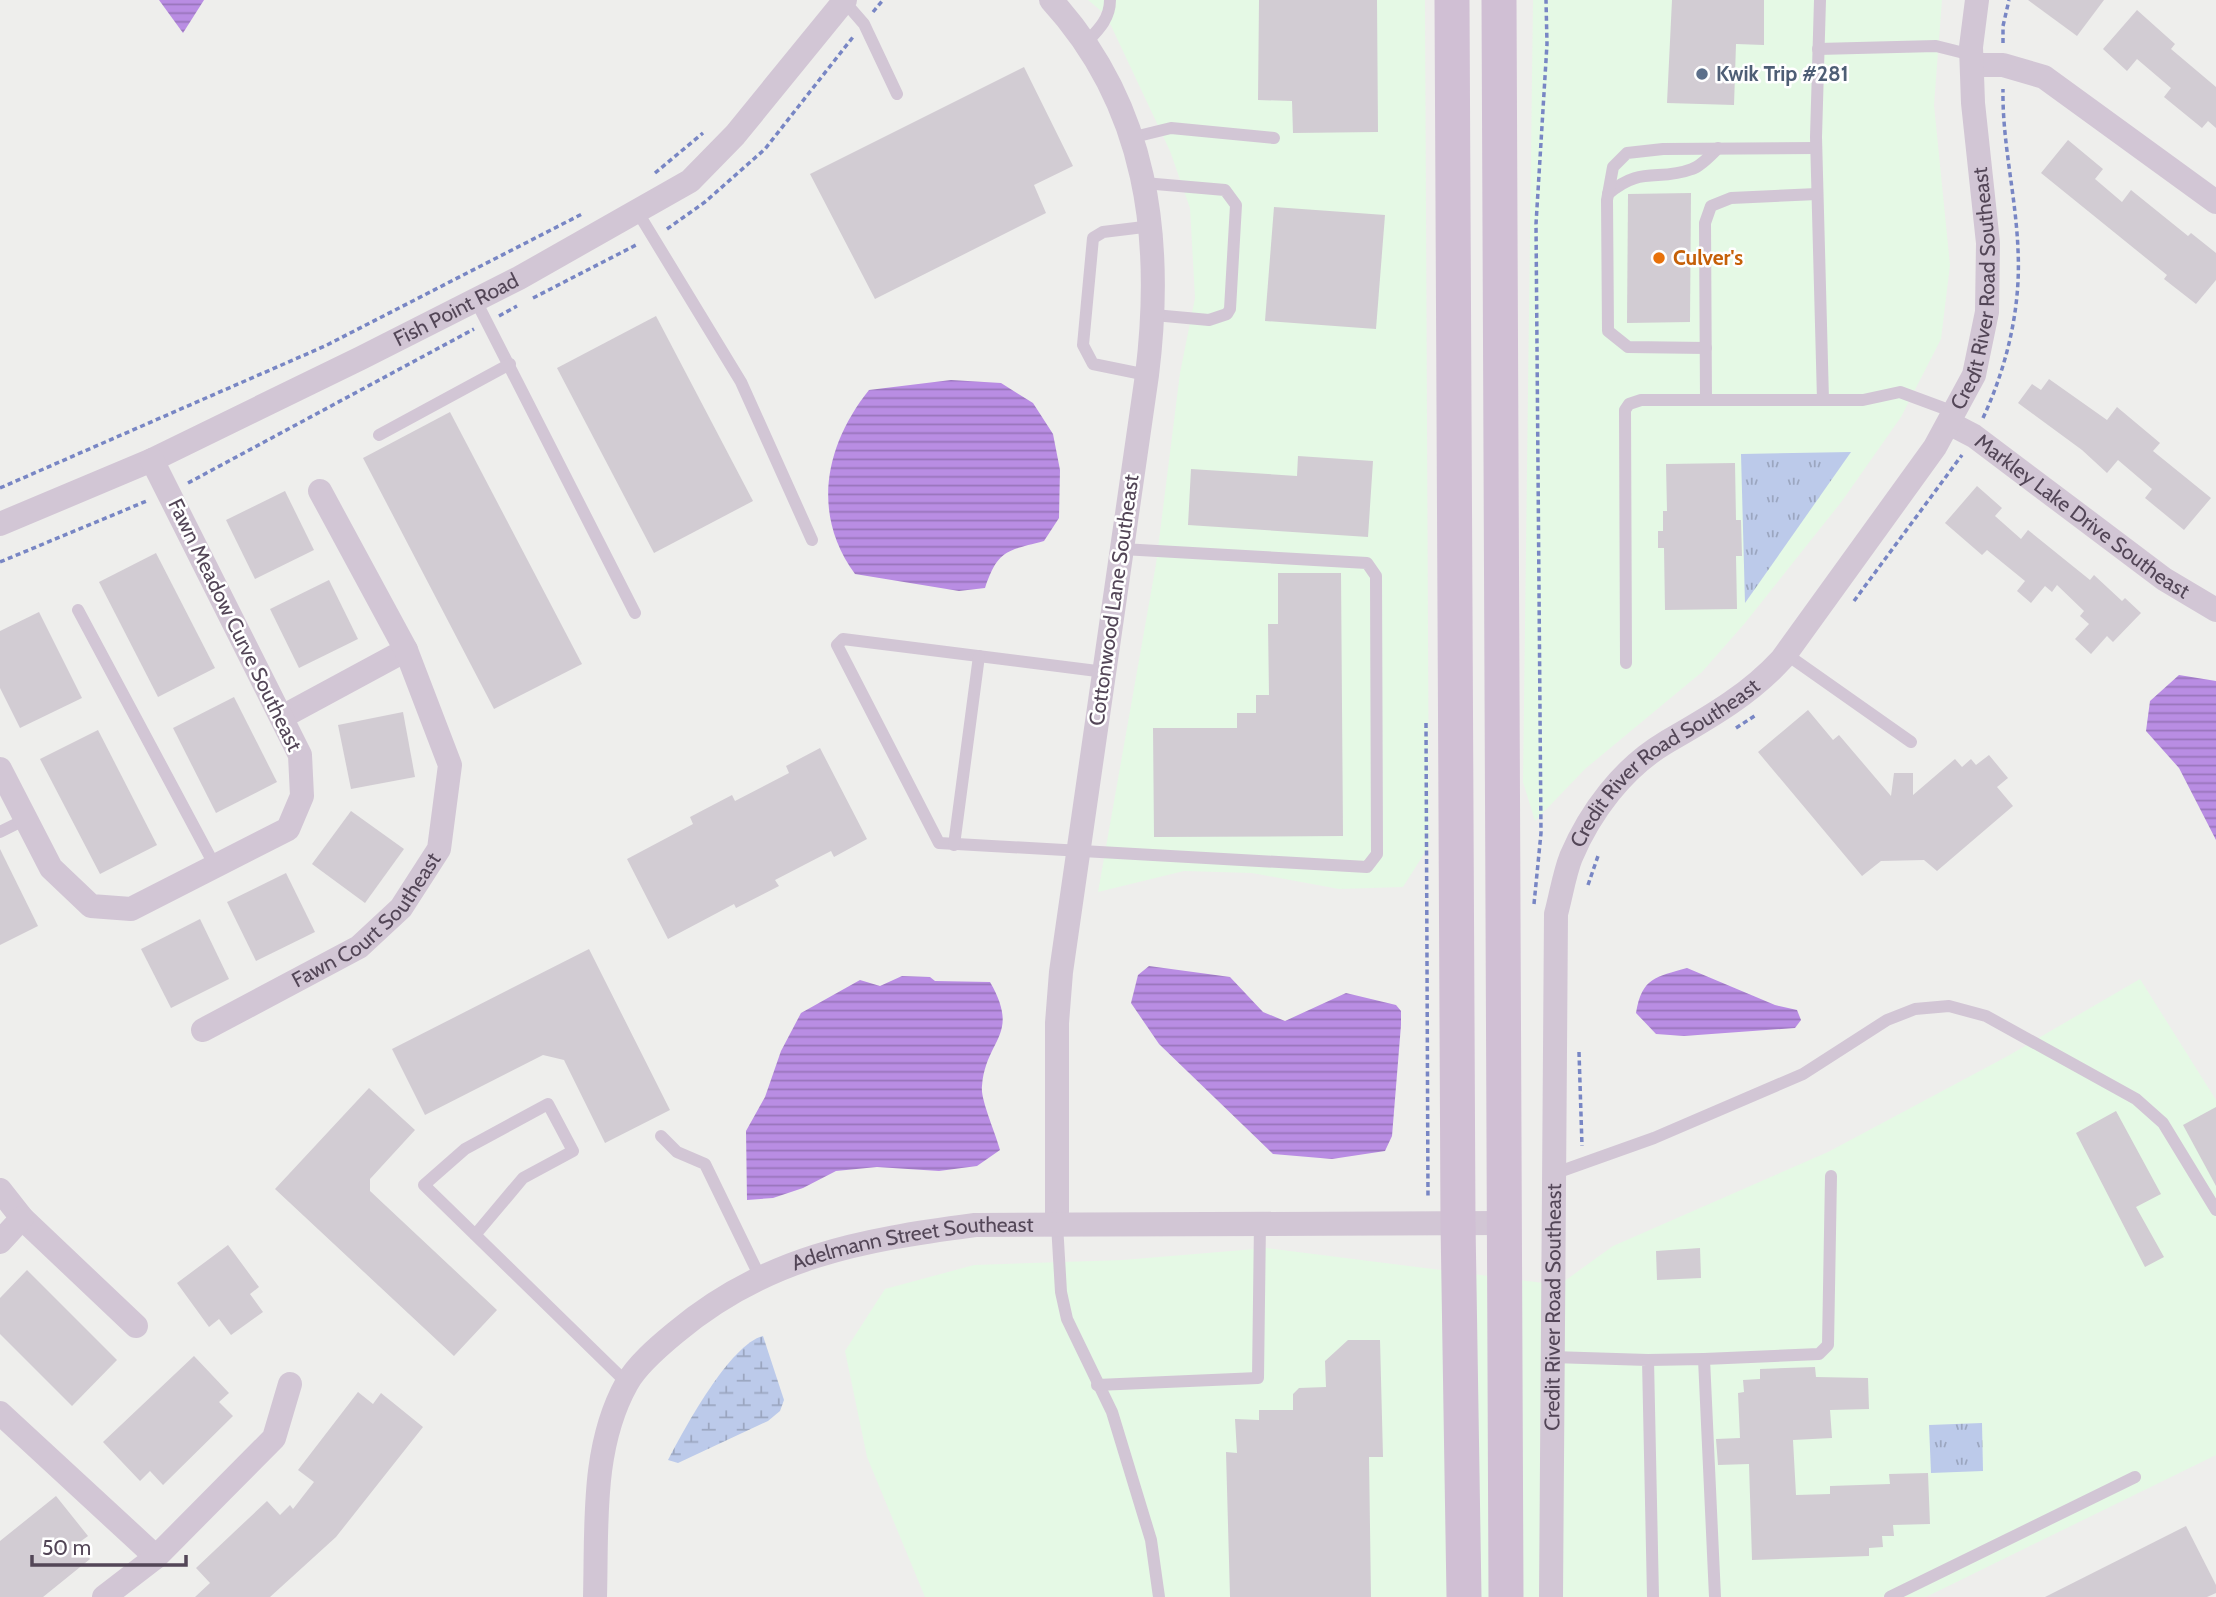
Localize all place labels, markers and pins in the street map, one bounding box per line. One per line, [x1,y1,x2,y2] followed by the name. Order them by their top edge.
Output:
[1716,61,1849,86] place label: Kwik Trip #281
[1694,66,1710,82] marker: Kwik Trip #281
[1673,245,1743,270] place label: Culver's
[1651,250,1667,266] marker: Culver's

